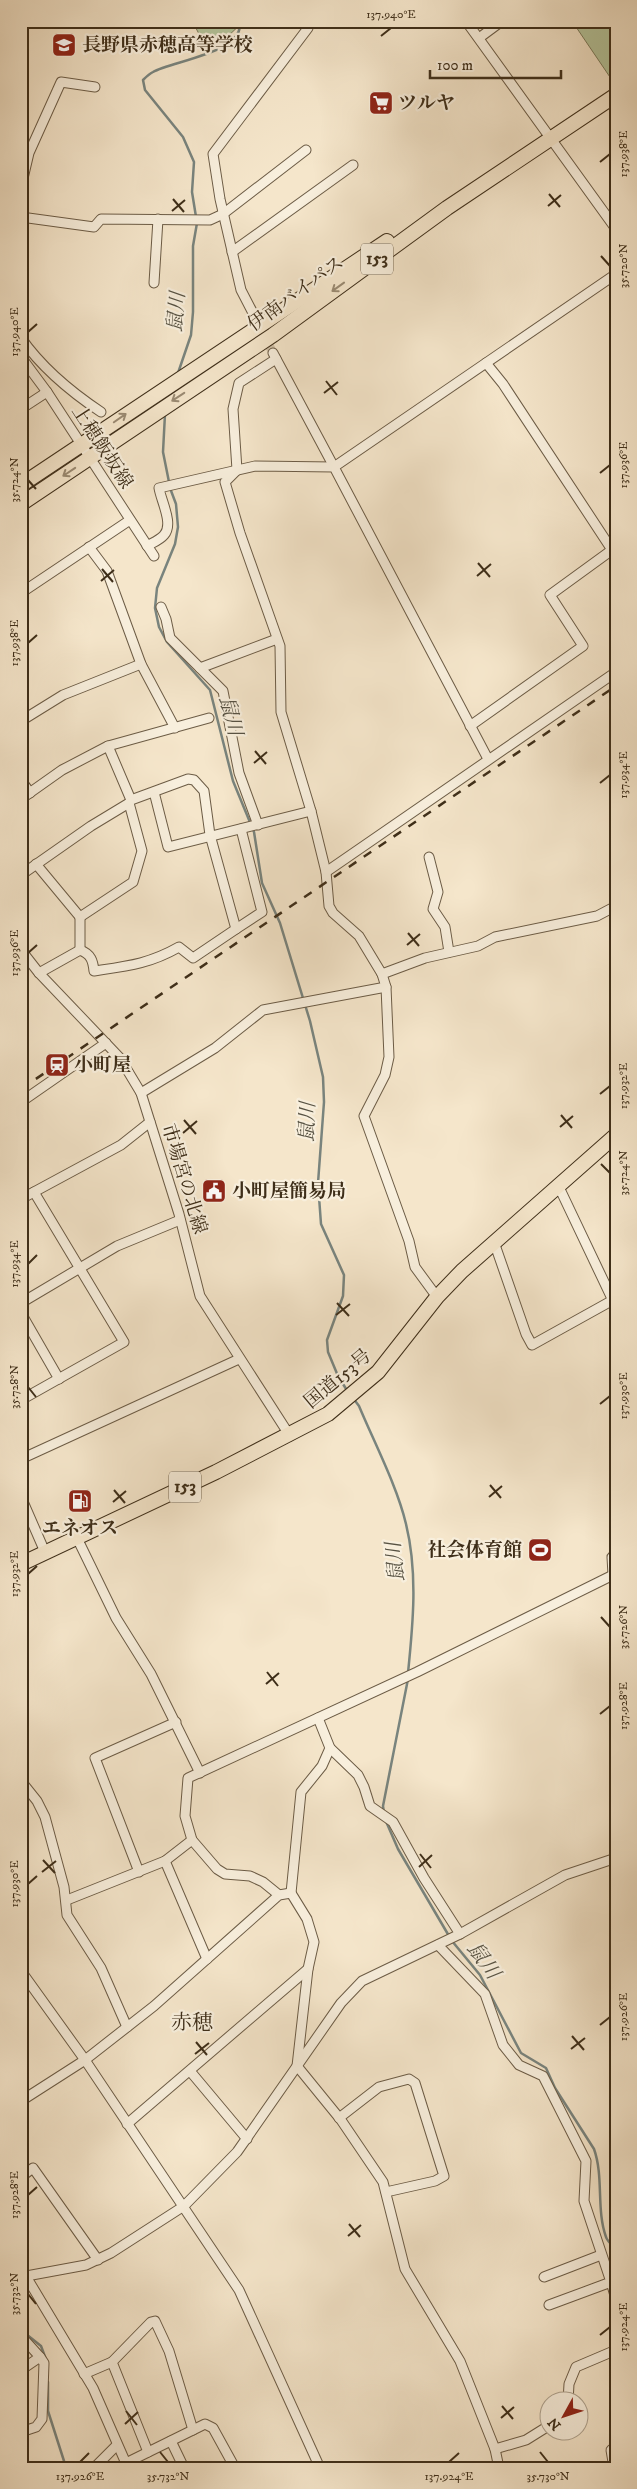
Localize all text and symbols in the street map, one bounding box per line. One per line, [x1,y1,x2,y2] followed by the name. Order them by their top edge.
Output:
[366,7,416,22] text: 137.940°E
[51,32,77,58] school or university icon: 長野県赤穂高等学校
[82,34,253,57] place label: 長野県赤穂高等学校
[430,48,561,80] scale bar
[437,56,473,75] text: 100 m
[368,90,394,116] supermarket icon: ツルヤ
[398,92,455,115] place label: ツルヤ
[616,130,631,177] text: 137.938°E
[361,243,393,274] road number: 153
[616,244,631,288] text: 35.720°N
[243,251,349,337] street label: 伊南バイパス
[331,282,345,292] one-way arrow
[163,289,191,333] water label: 鼠川
[7,307,22,357] text: 137.940°E
[172,392,186,402] one-way arrow
[66,401,138,493] street label: 上穂飯坂線
[113,413,127,423] one-way arrow
[616,441,631,489] text: 137.936°E
[7,457,22,503] text: 35.724°N
[62,466,76,477] one-way arrow
[7,619,22,666] text: 137.938°E
[213,694,247,740] water label: 鼠川
[616,751,631,799] text: 137.934°E
[7,929,22,977] text: 137.936°E
[44,1052,70,1078] station icon: 小町屋
[74,1054,131,1077] place label: 小町屋
[616,1062,631,1109] text: 137.932°E
[295,1100,321,1142] water label: 鼠川
[156,1121,212,1237] street label: 市場宮の北線
[616,1150,631,1196] text: 35.724°N
[201,1178,227,1204] public building icon: 小町屋簡易局
[232,1180,346,1203] place label: 小町屋簡易局
[7,1240,22,1288] text: 137.934°E
[300,1344,376,1414] street label: 国道153号
[7,1365,22,1409] text: 35.728°N
[616,1372,631,1420] text: 137.930°E
[169,1471,201,1502] road number: 153
[67,1488,93,1514] fuel station icon: エネオス
[42,1517,118,1540] place label: エネオス
[527,1537,553,1563] sports icon: 社会体育館
[381,1539,411,1583] water label: 鼠川
[427,1539,522,1562] place label: 社会体育館
[7,1550,22,1597] text: 137.932°E
[616,1605,631,1649] text: 35.726°N
[616,1681,631,1730] text: 137.928°E
[7,1860,22,1908] text: 137.930°E
[461,1937,506,1986] water label: 鼠川
[616,1992,631,2041] text: 137.926°E
[171,2010,213,2036] district label: 赤穂
[7,2170,22,2219] text: 137.928°E
[7,2273,22,2315] text: 35.732°N
[616,2302,631,2352] text: 137.924°E
[540,2392,590,2442] north arrow
[544,2413,565,2434] text: N
[56,2469,105,2484] text: 137.926°E
[147,2469,189,2484] text: 35.732°N
[424,2469,474,2484] text: 137.924°E
[526,2469,570,2484] text: 35.730°N

